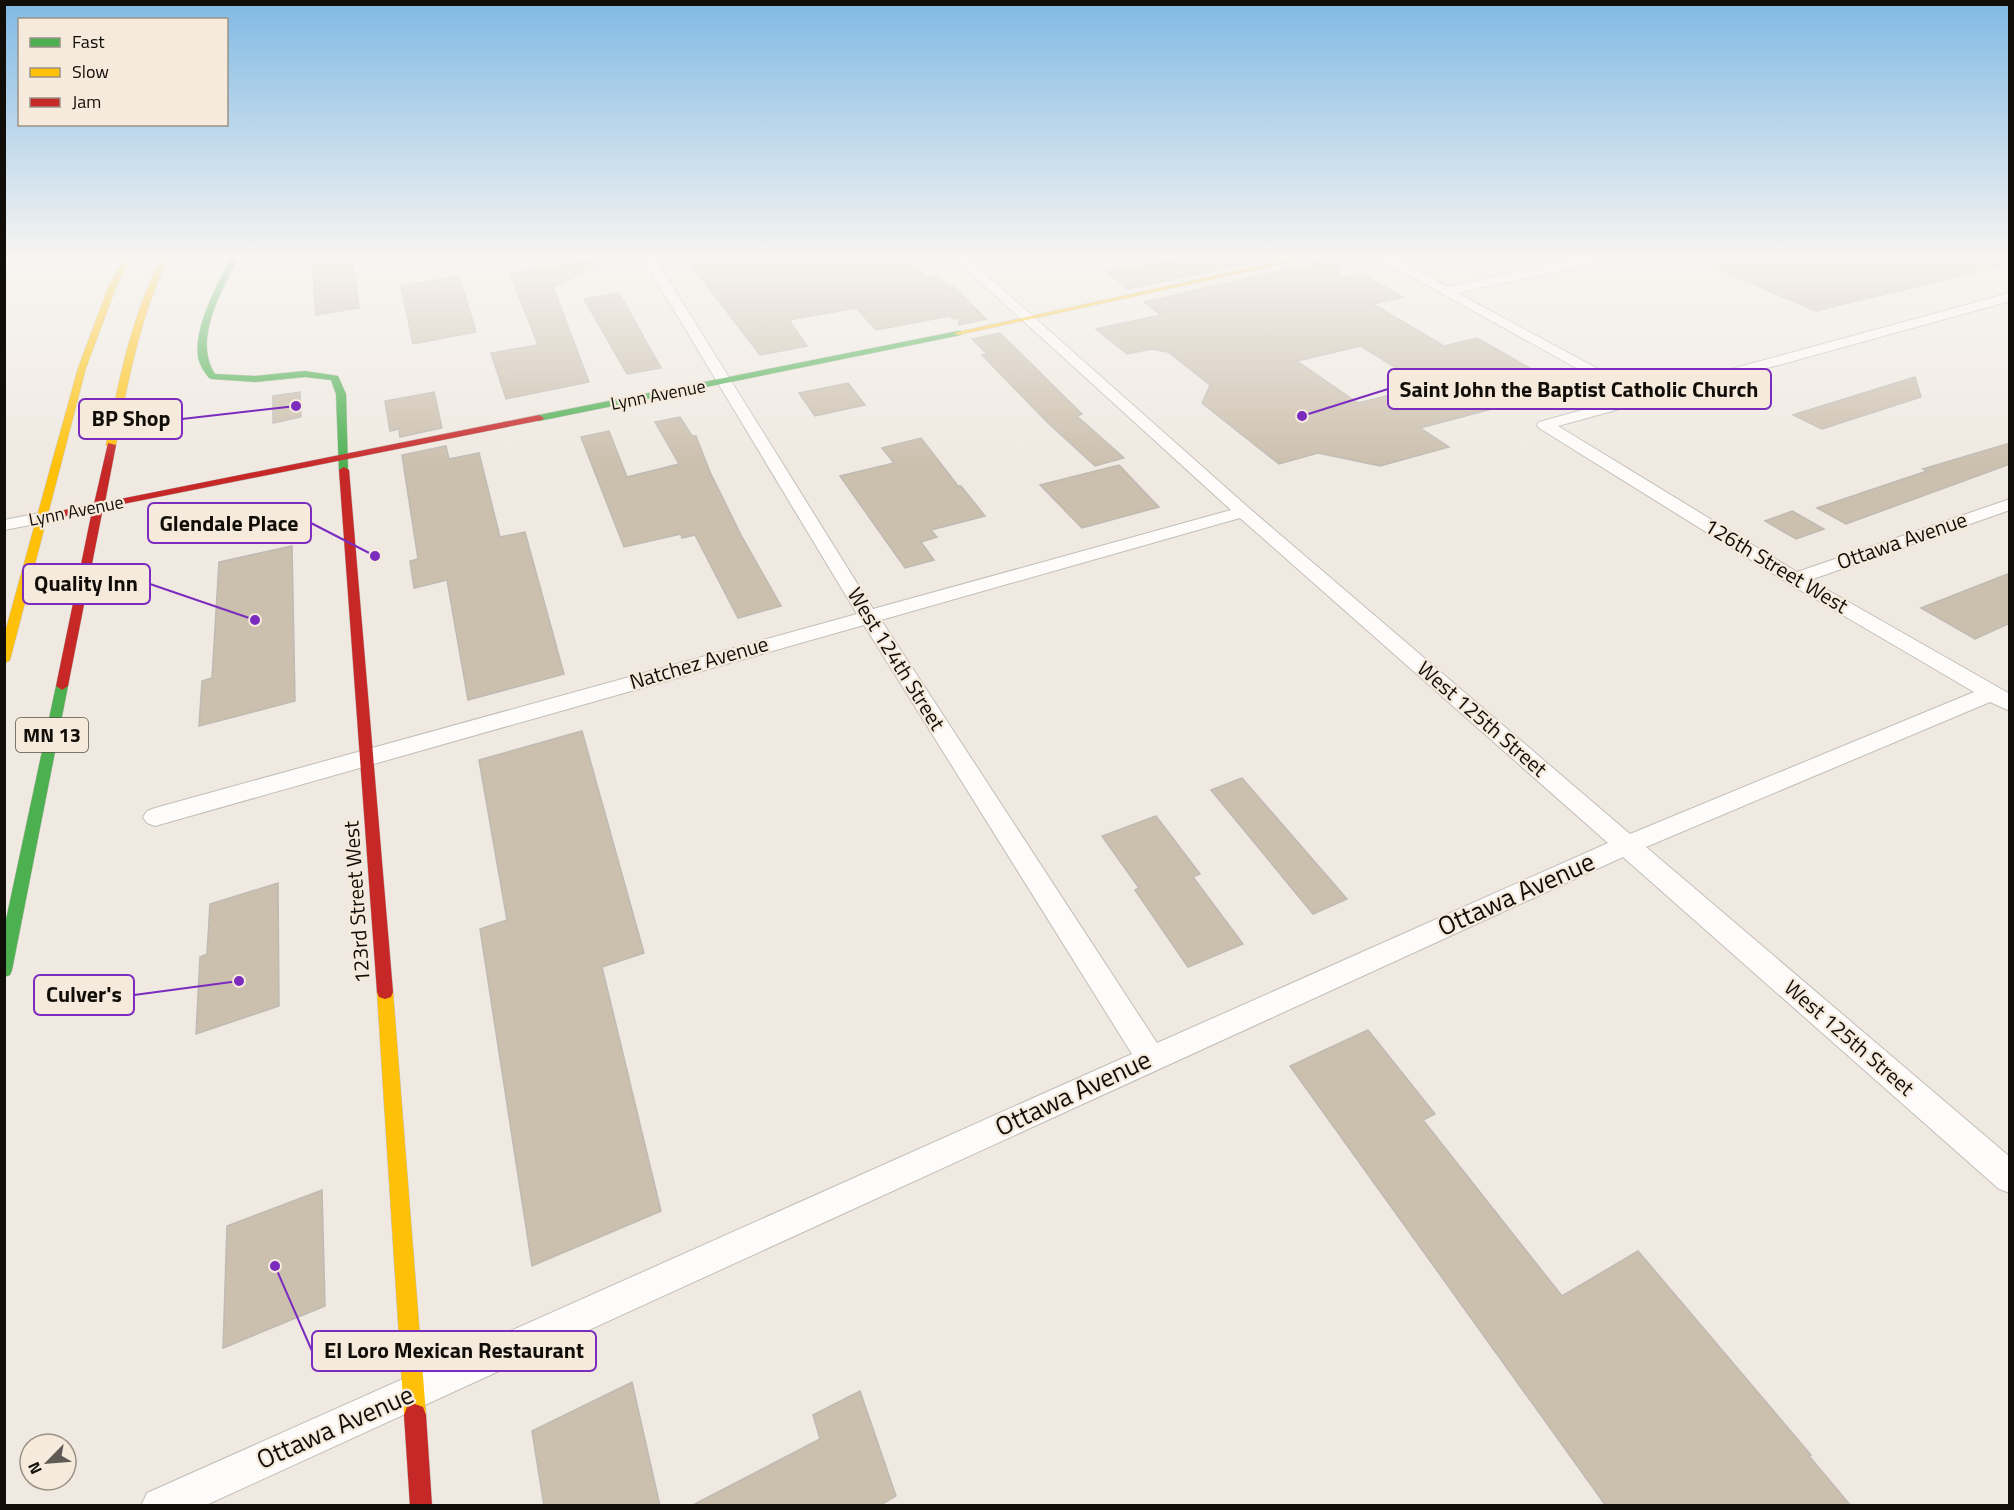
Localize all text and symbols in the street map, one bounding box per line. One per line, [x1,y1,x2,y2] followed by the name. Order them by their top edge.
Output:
[18,18,228,126] legend
[72,28,105,55] text: Fast
[72,58,109,85] text: Slow
[72,88,101,115] text: Jam
[1388,369,1771,409] callout: Saint John the Baptist Catholic Church
[608,372,708,417] street label: Lynn Avenue
[1400,372,1758,406] text: Saint John the Baptist Catholic Church
[79,399,182,439] callout: BP Shop
[91,401,171,435] text: BP Shop
[26,488,126,533] street label: Lynn Avenue
[148,503,311,543] callout: Glendale Place
[1832,503,1971,577] street label: Ottawa Avenue
[159,506,299,540] text: Glendale Place
[1698,509,1855,621] street label: 126th Street West
[23,564,150,604] callout: Quality Inn
[34,566,138,600] text: Quality Inn
[840,581,954,737] street label: West 124th Street
[626,627,772,697] street label: Natchez Avenue
[1411,653,1555,784] street label: West 125th Street
[16,718,88,752] road number: MN 13
[334,819,378,984] street label: 123rd Street West
[1431,842,1601,946] street label: Ottawa Avenue
[1778,972,1922,1103] street label: West 125th Street
[34,975,134,1015] callout: Culver's
[46,977,122,1011] text: Culver's
[988,1039,1157,1146] street label: Ottawa Avenue
[312,1331,596,1371] callout: El Loro Mexican Restaurant
[324,1333,584,1367] text: El Loro Mexican Restaurant
[250,1375,420,1479] street label: Ottawa Avenue
[18,1432,78,1492] north arrow
[21,1458,48,1478] text: N

